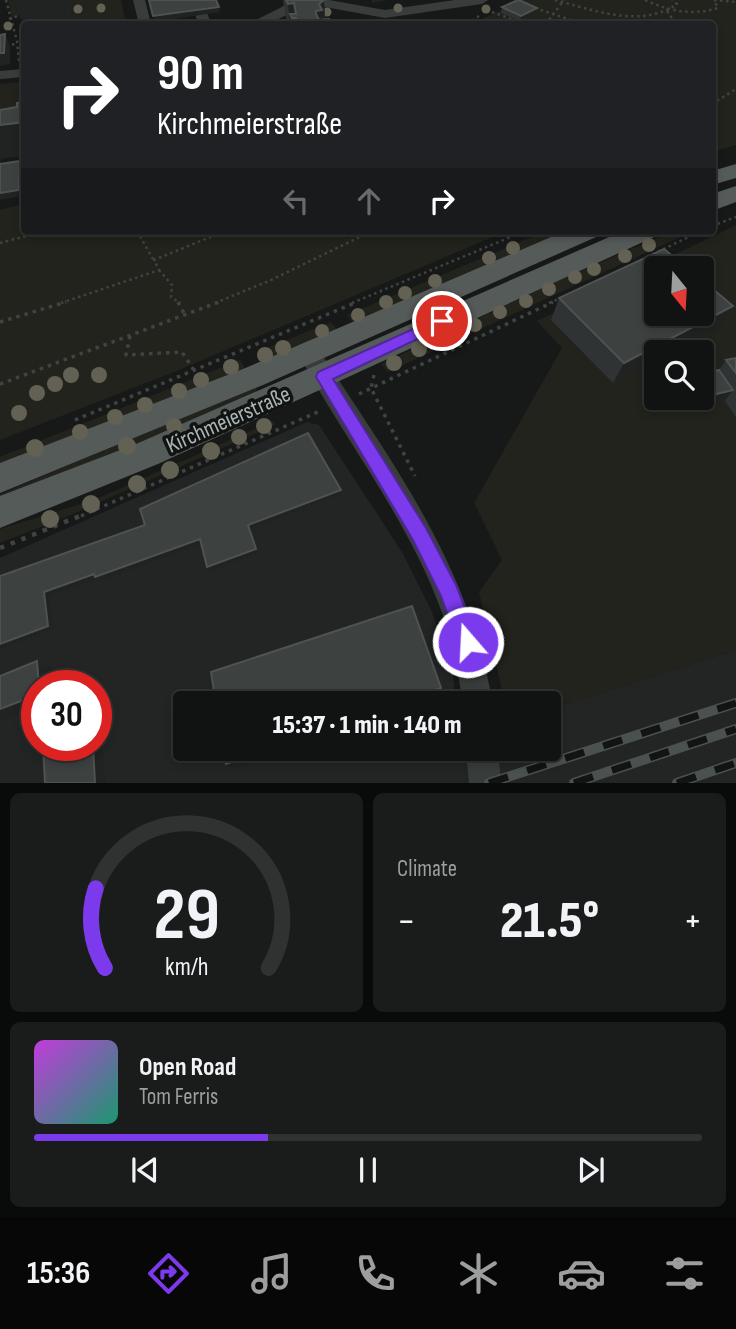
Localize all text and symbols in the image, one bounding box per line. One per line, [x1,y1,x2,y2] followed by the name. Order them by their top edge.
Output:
[157,45,244,104] text: 90 m
[42,49,133,140] icon: right
[157,105,342,144] text: Kirchmeierstraße
[277,182,315,220] icon: left
[350,182,388,220] icon: ahead
[423,182,461,220] icon: right
[644,256,714,326] north arrow
[644,256,714,410] map controls
[412,291,472,351] pin
[423,302,461,340] icon: arrive
[644,340,714,410] button: search
[162,380,295,460] street label: Kirchmeierstraße
[431,605,505,679] position arrow
[21,670,112,761] speed limit sign: 30
[272,710,462,741] text: 15:37 · 1 min · 140 m
[397,855,457,883] text: Climate
[153,873,220,961] text: 29
[500,890,599,953] text: 21.5°
[397,899,416,944] text: −
[683,899,702,944] text: +
[165,952,208,983] text: km/h
[139,1052,236,1083] text: Open Road
[139,1083,218,1111] text: Tom Ferris
[126,1151,164,1189] icon: previous
[349,1151,387,1189] icon: pause
[572,1151,610,1189] icon: next
[144,1249,193,1298] icon: directions
[247,1249,296,1298] icon: music
[351,1249,400,1298] icon: phone
[454,1249,503,1298] icon: climate
[557,1249,606,1298] icon: car
[660,1249,709,1298] icon: filters
[27,1254,90,1293] text: 15:36

